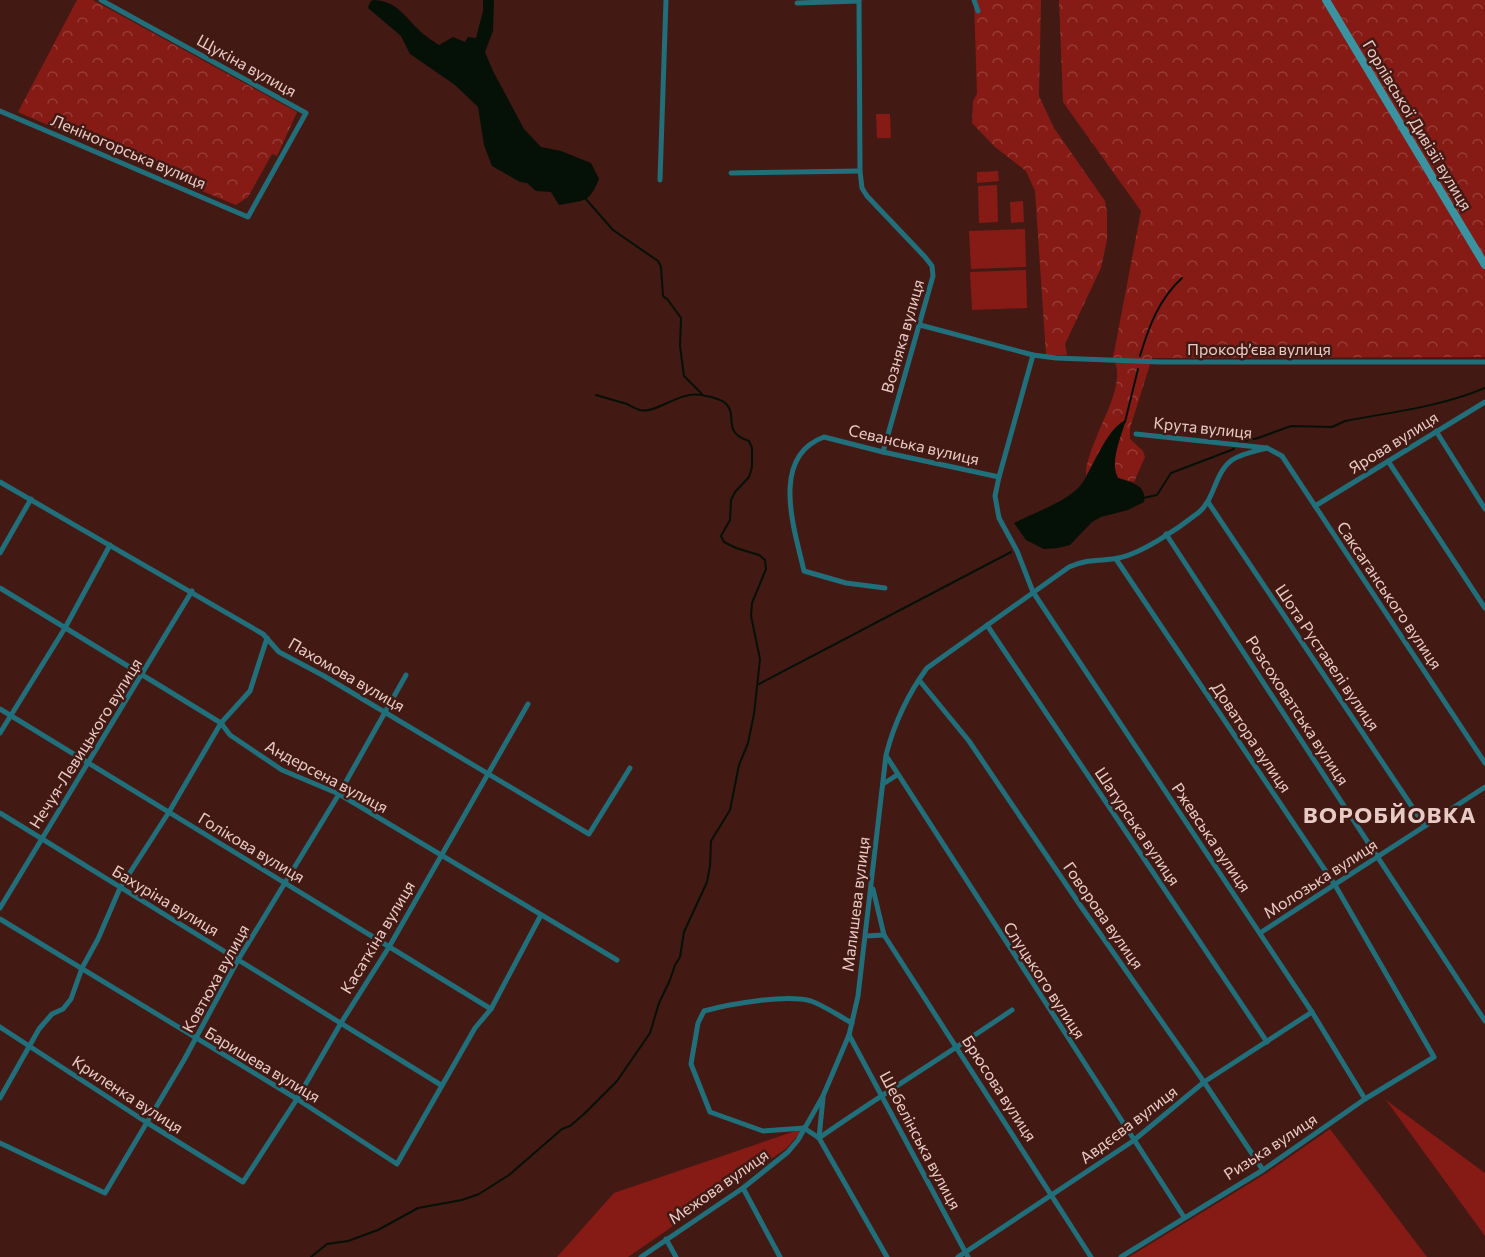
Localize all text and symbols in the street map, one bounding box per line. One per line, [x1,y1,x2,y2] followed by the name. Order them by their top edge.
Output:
[194,30,300,100] street label: Щукіна вулиця
[1360,36,1476,214] street label: Горлівської Дивізії вулиця
[49,110,209,192] street label: Леніногорська вулиця
[877,277,927,395] street label: Возняка вулиця
[1187,339,1331,358] street label: Прокоф’єва вулиця
[1345,407,1441,477] street label: Ярова вулиця
[1153,412,1253,442] street label: Крута вулиця
[847,420,981,468] street label: Севанська вулиця
[1334,518,1446,672] street label: Саксаганського вулиця
[1272,580,1384,734] street label: Шота Руставелі вулиця
[1243,632,1353,788] street label: Розсоховатська вулиця
[286,633,408,715] street label: Пахомова вулиця
[25,654,145,832] street label: Нечуя-Левицького вулиця
[1208,678,1296,796] street label: Доватора вулиця
[262,736,392,816] street label: Андерсена вулиця
[1091,763,1185,889] street label: Шатурська вулиця
[1168,779,1256,895] street label: Ржевська вулиця
[1303,801,1477,828] district label: ВОРОБЙОВКА
[195,808,309,886] street label: Голікова вулиця
[1260,834,1380,922] street label: Молозька вулиця
[837,835,873,973] street label: Малишева вулиця
[1060,858,1148,972] street label: Говорова вулиця
[109,861,223,939] street label: Бахуріна вулиця
[336,877,418,997] street label: Касаткіна вулиця
[1000,918,1090,1042] street label: Слуцького вулиця
[177,921,253,1035] street label: Ковтюха вулиця
[202,1022,324,1106] street label: Баришева вулиця
[959,1032,1041,1144] street label: Брюсова вулиця
[69,1051,187,1137] street label: Криленка вулиця
[876,1067,966,1213] street label: Шебелінська вулиця
[1076,1081,1180,1167] street label: Авдєєва вулиця
[1220,1109,1320,1183] street label: Ризька вулиця
[664,1144,772,1228] street label: Межова вулиця

